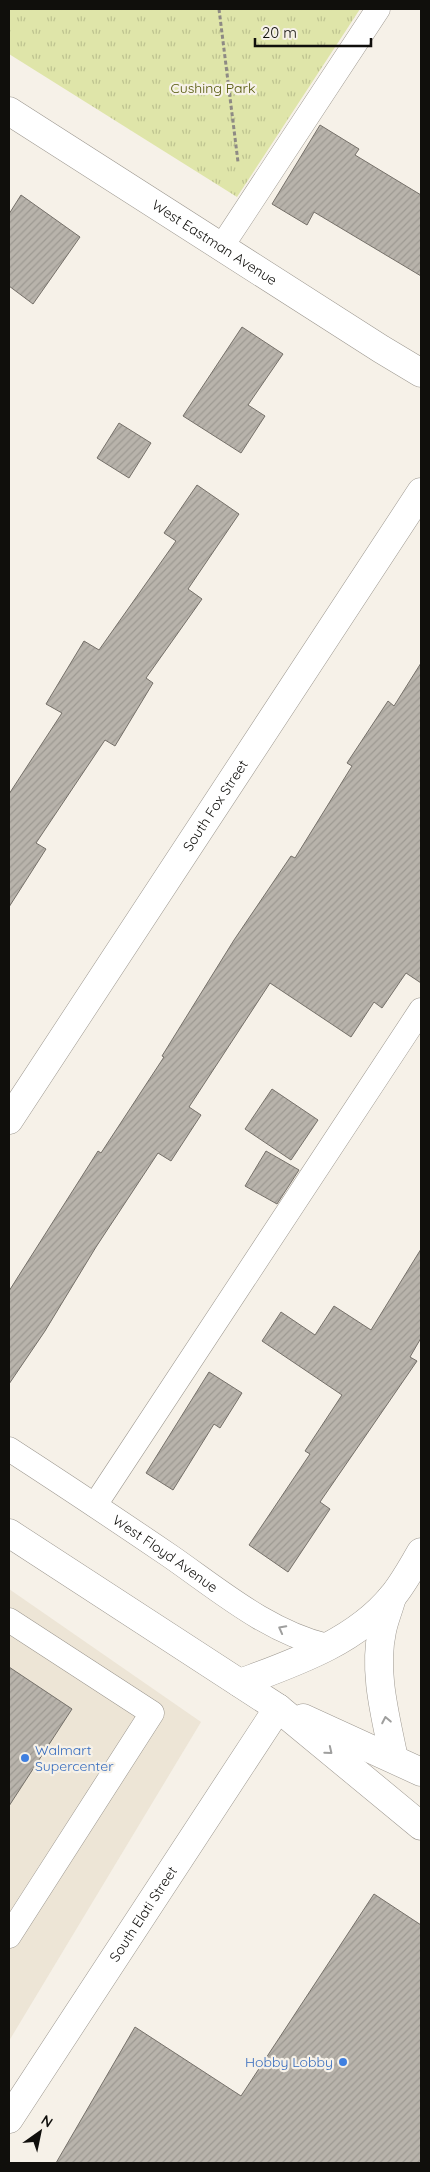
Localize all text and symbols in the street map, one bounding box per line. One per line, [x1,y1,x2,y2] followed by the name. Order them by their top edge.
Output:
[255,15,371,47] scale bar
[262,23,297,42] text: 20 m
[171,79,255,97] park label: Cushing Park
[148,196,281,289] street label: West Eastman Avenue
[179,756,252,855] street label: South Fox Street
[109,1511,221,1596] street label: West Floyd Avenue
[278,1625,287,1635] one-way arrow
[382,1715,392,1724] one-way arrow
[35,1741,114,1775] place label: Walmart Supercenter
[323,1745,332,1754] one-way arrow
[19,1752,31,1764] marker: Walmart Supercenter
[105,1863,181,1965] street label: South Elati Street
[245,2053,333,2071] place label: Hobby Lobby
[337,2056,349,2068] marker: Hobby Lobby
[15,2107,65,2157] north arrow
[38,2111,56,2131] text: N

